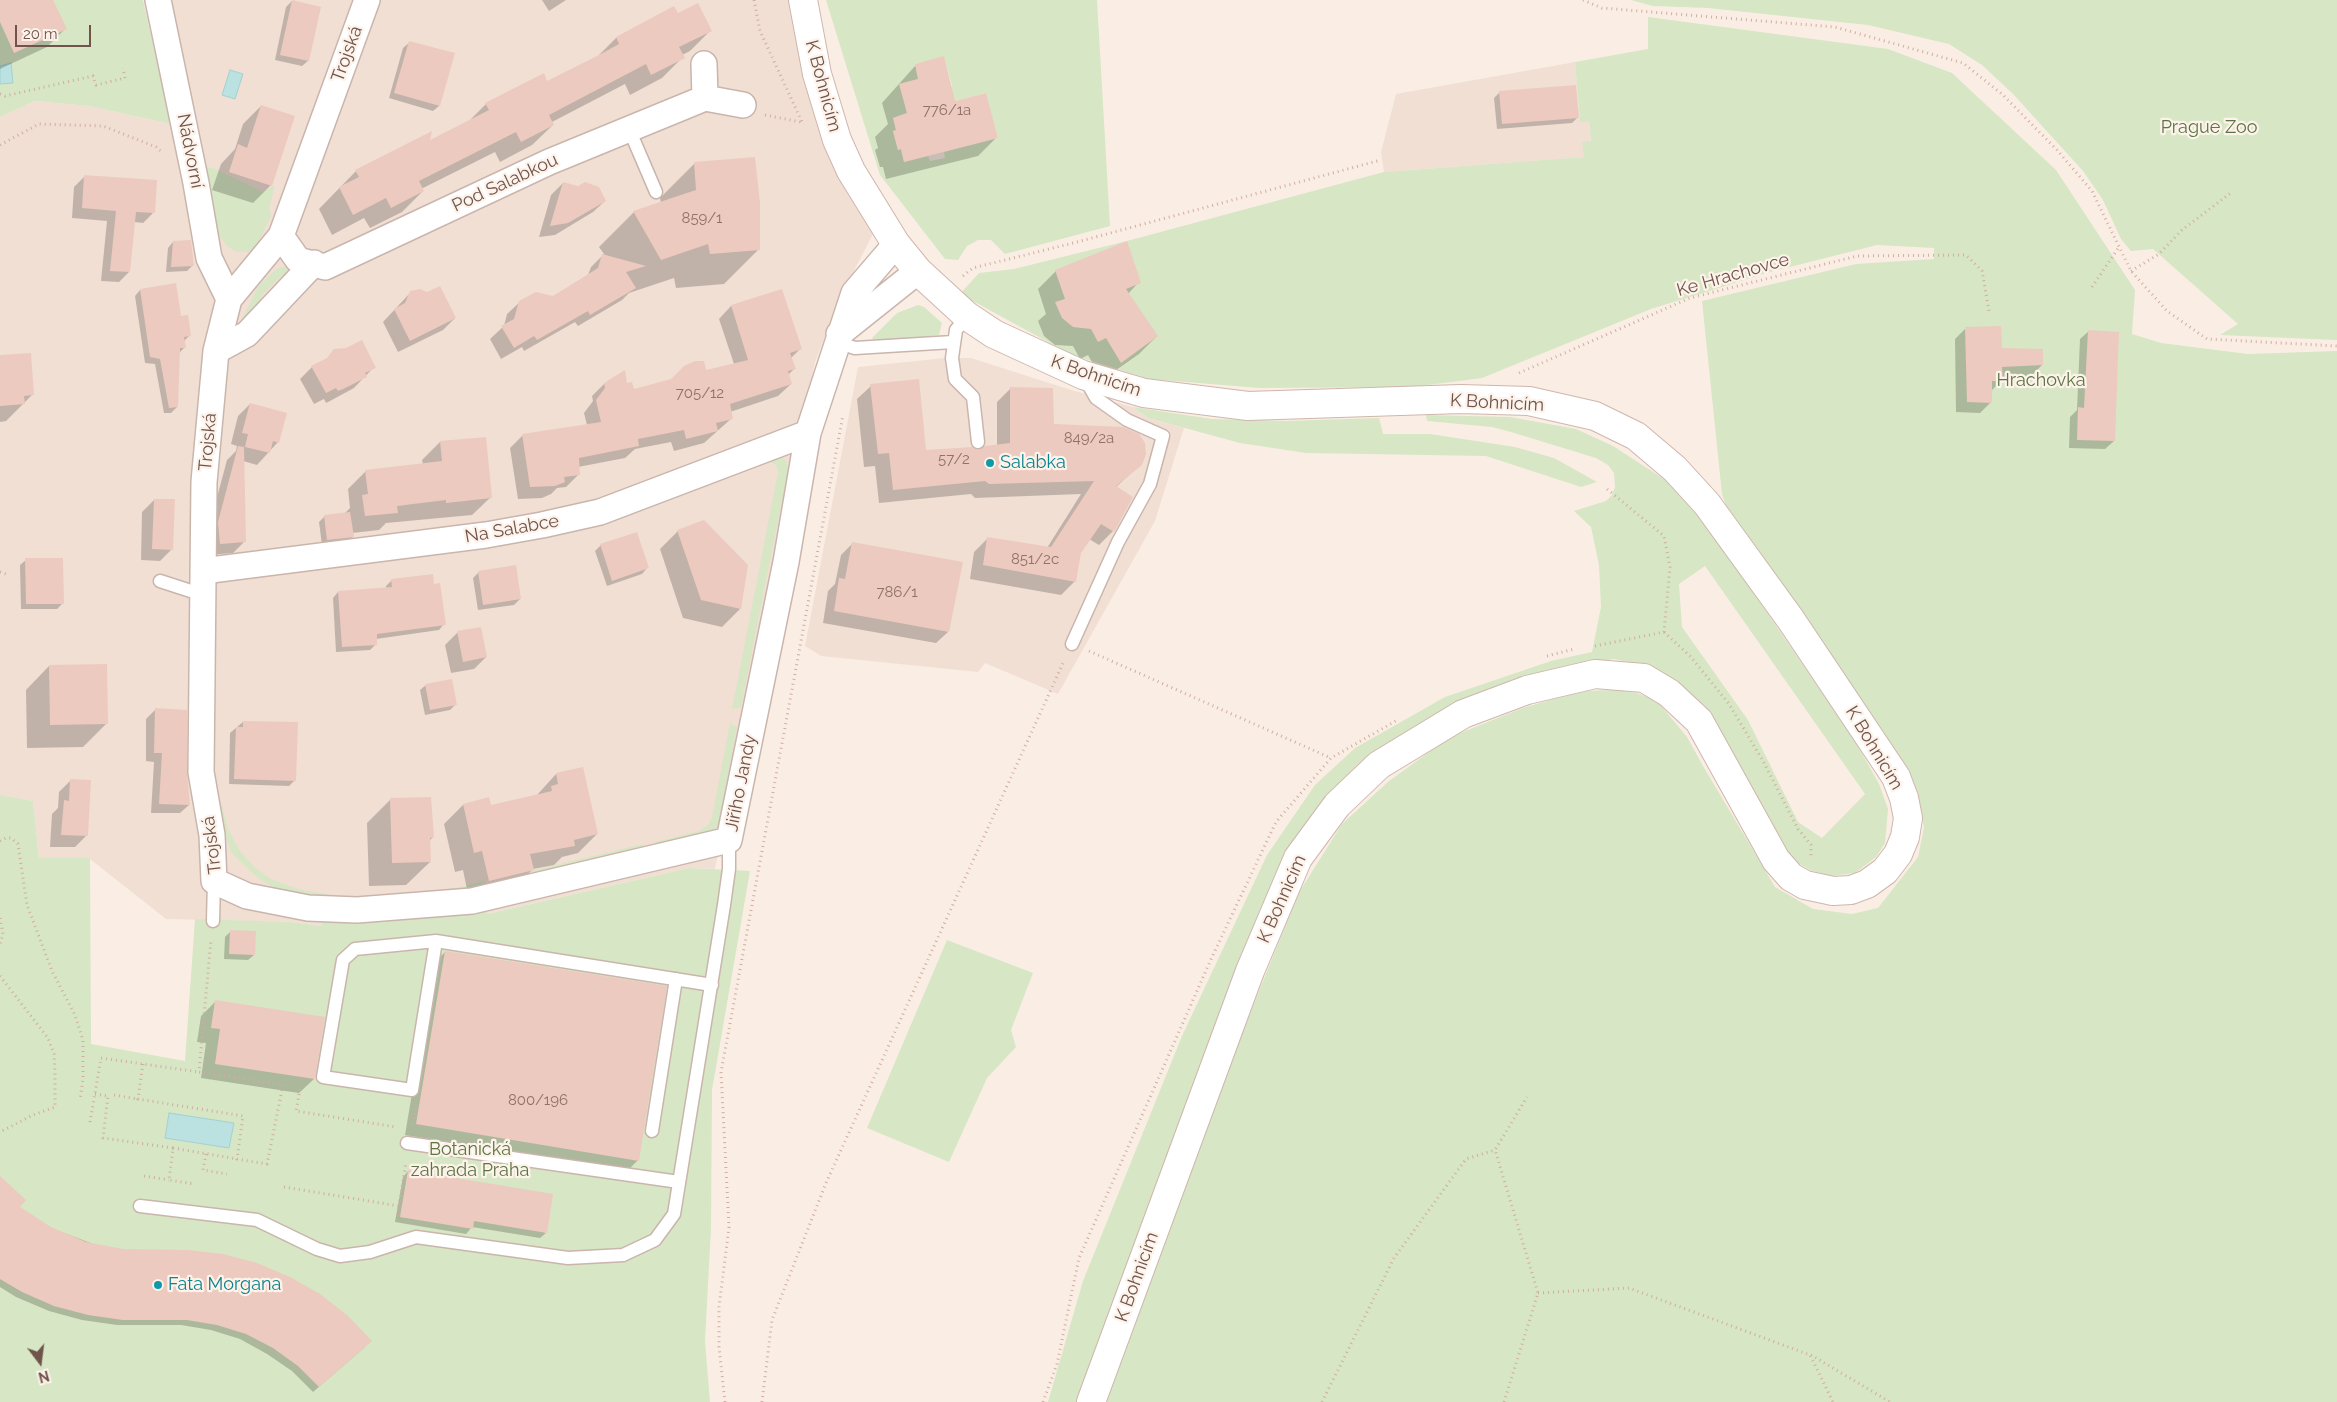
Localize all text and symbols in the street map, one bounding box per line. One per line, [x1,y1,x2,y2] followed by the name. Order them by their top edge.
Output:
[18,15,94,47] scale bar
[327,23,367,85] street label: Trojská
[23,25,58,43] text: 20 m
[800,38,846,134] street label: K Bohnicím
[923,101,971,119] house number: 776/1a
[172,112,208,190] street label: Nádvorní
[2161,117,2257,139] park label: Prague Zoo
[449,149,561,217] street label: Pod Salabkou
[681,209,723,227] house number: 859/1
[1674,249,1792,301] street label: Ke Hrachovce
[1048,350,1144,402] street label: K Bohnicím
[1996,370,2086,392] park label: Hrachovka
[676,384,724,402] house number: 705/12
[1449,390,1545,416] street label: K Bohnicím
[195,412,221,472] street label: Trojská
[1064,429,1114,447] house number: 849/2a
[938,450,970,468] house number: 57/2
[1000,452,1066,474] place label: Salabka
[984,457,996,469] marker: Salabka
[463,510,561,548] street label: Na Salabce
[1011,550,1059,568] house number: 851/2c
[876,583,918,601] house number: 786/1
[1841,702,1907,794] street label: K Bohnicím
[721,733,761,833] street label: Jiřího Jandy
[198,815,226,875] street label: Trojská
[1253,852,1311,946] street label: K Bohnicím
[508,1091,568,1109] house number: 800/196
[411,1139,529,1182] park label: Botanická zahrada Praha
[1111,1229,1163,1325] street label: K Bohnicím
[168,1274,281,1296] place label: Fata Morgana
[152,1279,164,1291] marker: Fata Morgana
[15,1337,65,1387] north arrow
[37,1367,51,1386] text: N

